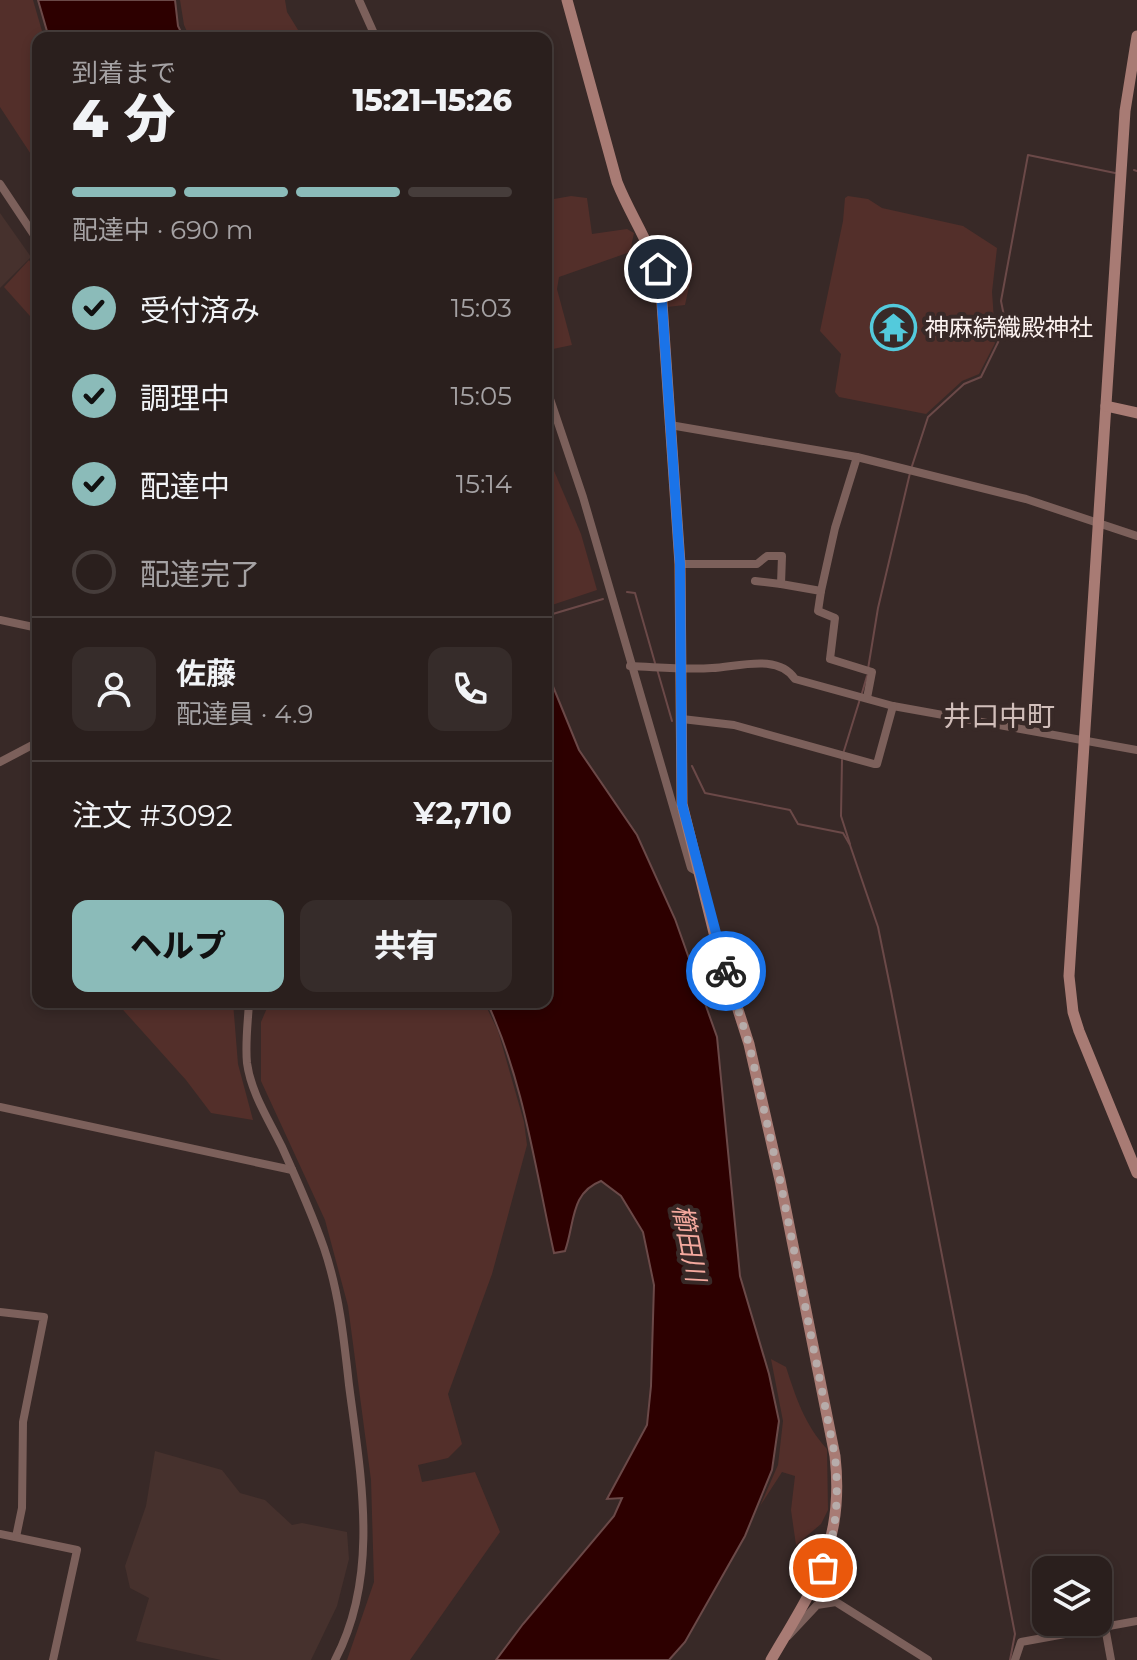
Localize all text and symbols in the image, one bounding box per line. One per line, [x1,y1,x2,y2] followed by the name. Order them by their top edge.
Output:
[72,57,176,89] text: 到着まで
[352,82,512,119] text: 15:21–15:26
[72,87,176,150] text: 4 分
[72,214,253,246] text: 配達中 · 690 m
[624,235,692,303] pin
[636,247,680,291] icon: home
[72,286,116,330] icon: check
[140,292,260,329] text: 受付済み
[451,292,512,324] text: 15:03
[870,303,918,351] temple icon: 神麻続織殿神社
[925,313,1093,342] place label: 神麻続織殿神社
[72,374,116,418] icon: check
[140,380,230,417] text: 調理中
[450,380,512,412] text: 15:05
[72,462,116,506] icon: check
[140,468,230,505] text: 配達中
[456,468,512,500] text: 15:14
[140,556,260,593] text: 配達完了
[72,647,156,731] button: person
[428,647,512,731] button: phone
[176,655,236,692] text: 佐藤
[176,698,313,730] text: 配達員 · 4.9
[943,699,1055,733] district label: 井口中町
[414,795,512,832] text: ¥2,710
[72,797,233,834] text: 注文 #3092
[72,900,284,992] button: ヘルプ
[300,900,512,992] button: 共有
[686,931,766,1011] courier
[704,949,748,993] icon: bike
[666,1202,713,1287] water label: 櫛田川
[789,1534,857,1602] pin
[801,1546,845,1590] icon: bag
[1032,1556,1112,1636] map controls
[1032,1556,1112,1636] button: layers

